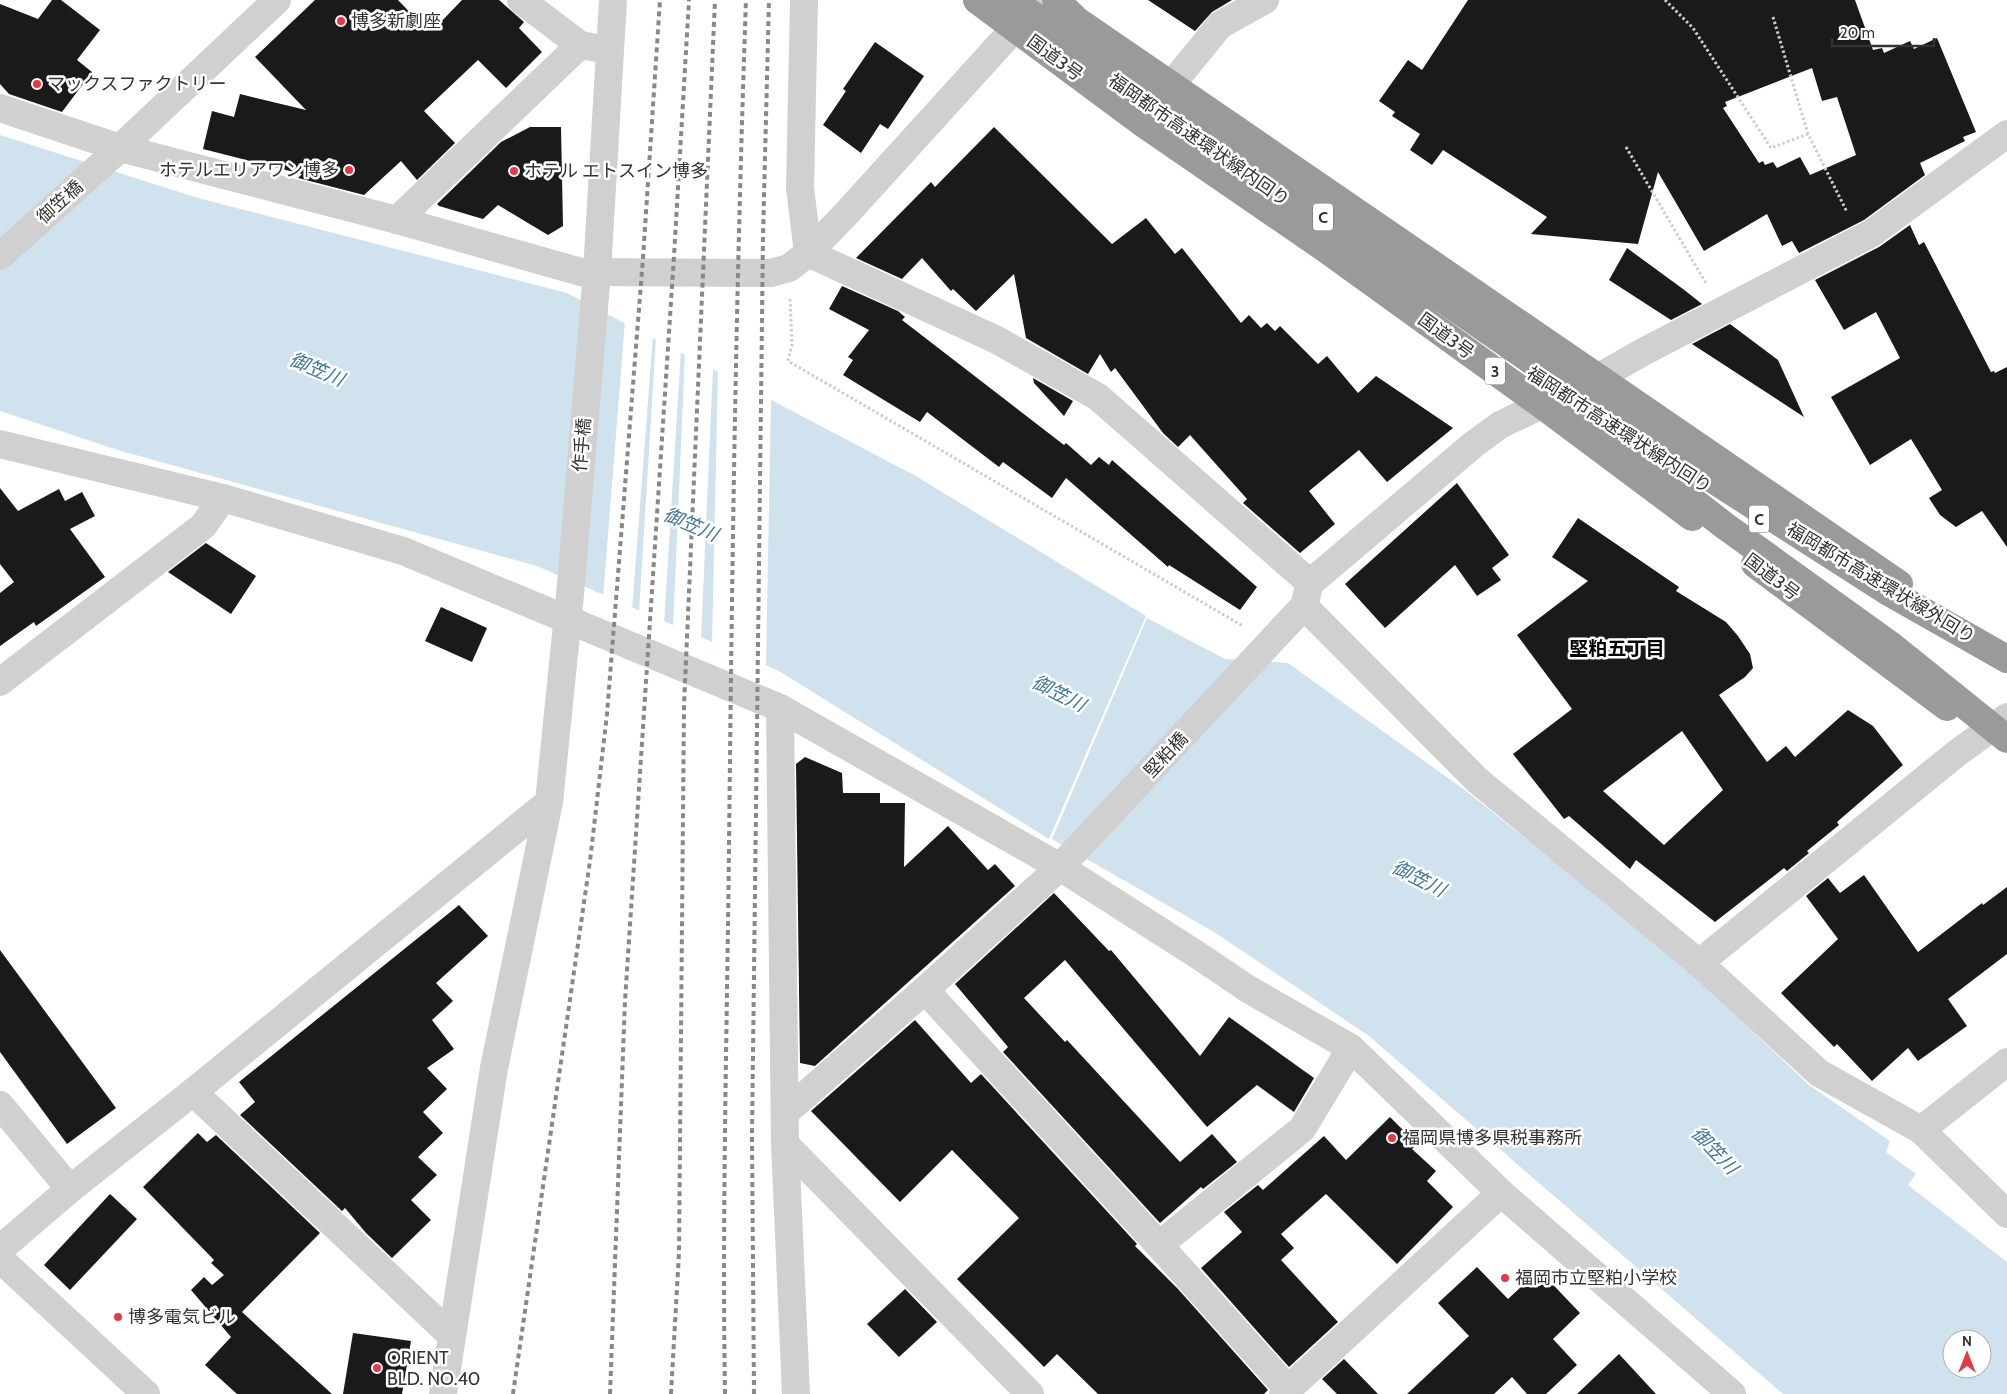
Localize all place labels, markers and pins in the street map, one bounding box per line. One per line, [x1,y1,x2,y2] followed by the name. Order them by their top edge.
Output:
[351,10,441,32] place label: 博多新劇座
[335,15,347,27] marker: 博多新劇座
[47,73,226,95] place label: マックスファクトリー
[31,78,43,90] marker: マックスファクトリー
[159,159,339,181] place label: ホテルエリアワン博多
[524,160,708,182] place label: ホテル エトスイン博多
[343,164,355,176] marker: ホテルエリアワン博多
[508,165,520,177] marker: ホテル エトスイン博多
[1402,1127,1582,1149] place label: 福岡県博多県税事務所
[1386,1132,1398,1144] marker: 福岡県博多県税事務所
[1515,1267,1677,1289] place label: 福岡市立堅粕小学校
[1499,1272,1511,1284] marker: 福岡市立堅粕小学校
[128,1306,236,1328] place label: 博多電気ビル
[112,1311,124,1323] marker: 博多電気ビル
[387,1347,480,1390] place label: ORIENT BLD. NO.40
[371,1362,383,1374] marker: ORIENT BLD. NO.40

